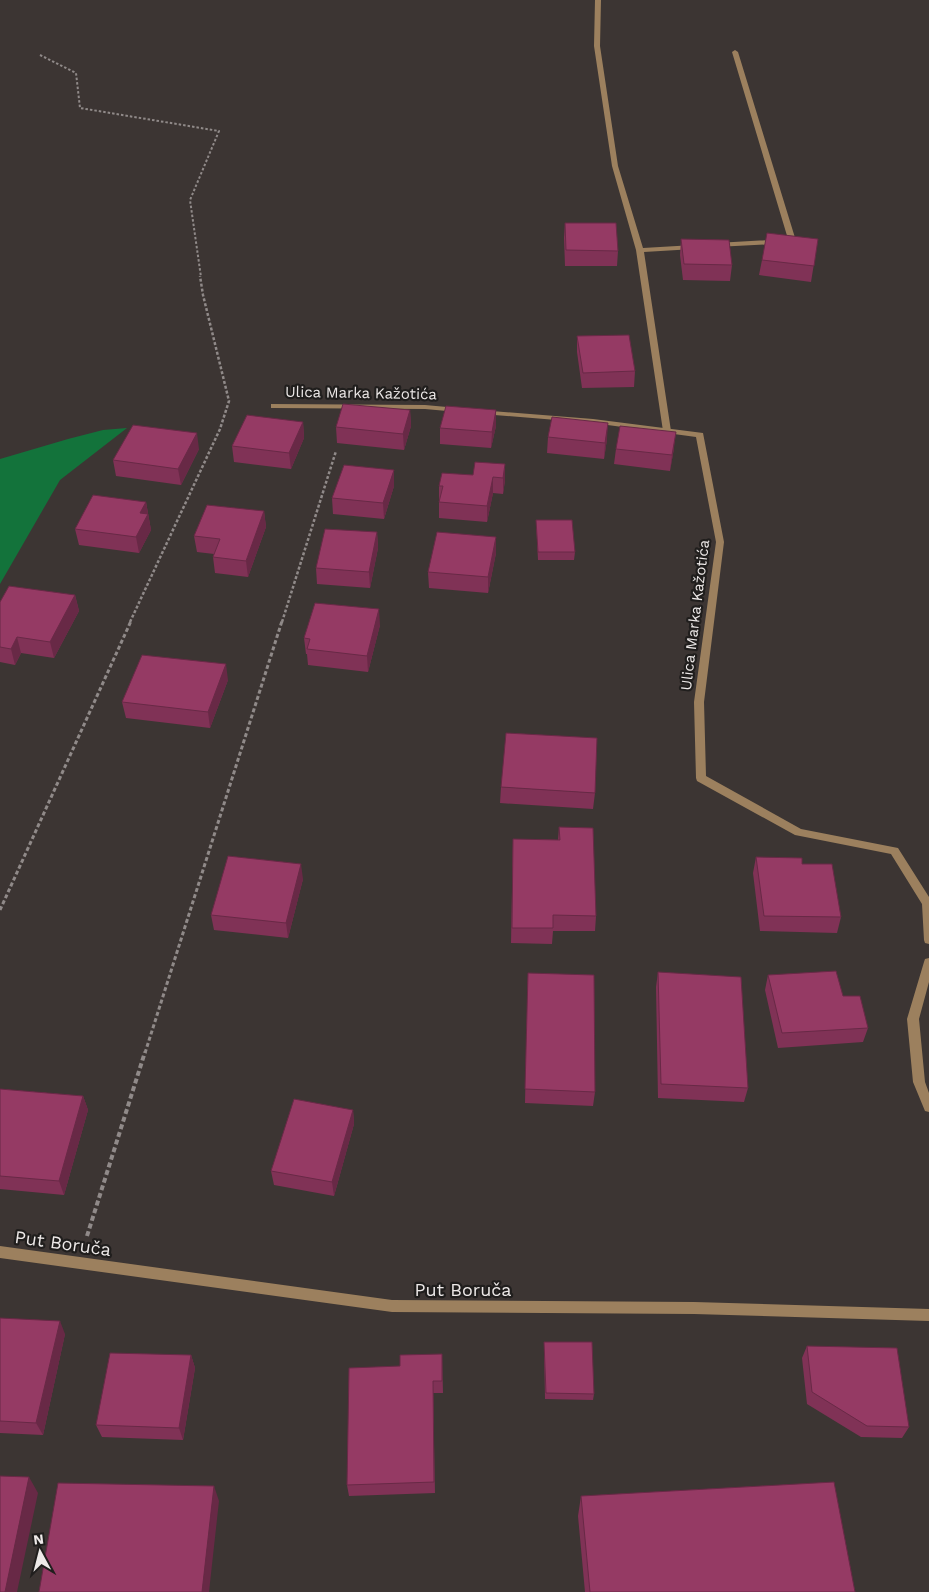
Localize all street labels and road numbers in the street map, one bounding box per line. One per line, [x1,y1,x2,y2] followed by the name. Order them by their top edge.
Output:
[285,383,438,403] street label: Ulica Marka Kažotića
[677,538,713,691] street label: Ulica Marka Kažotića
[13,1226,113,1260] street label: Put Boruča
[414,1279,512,1300] street label: Put Boruča

